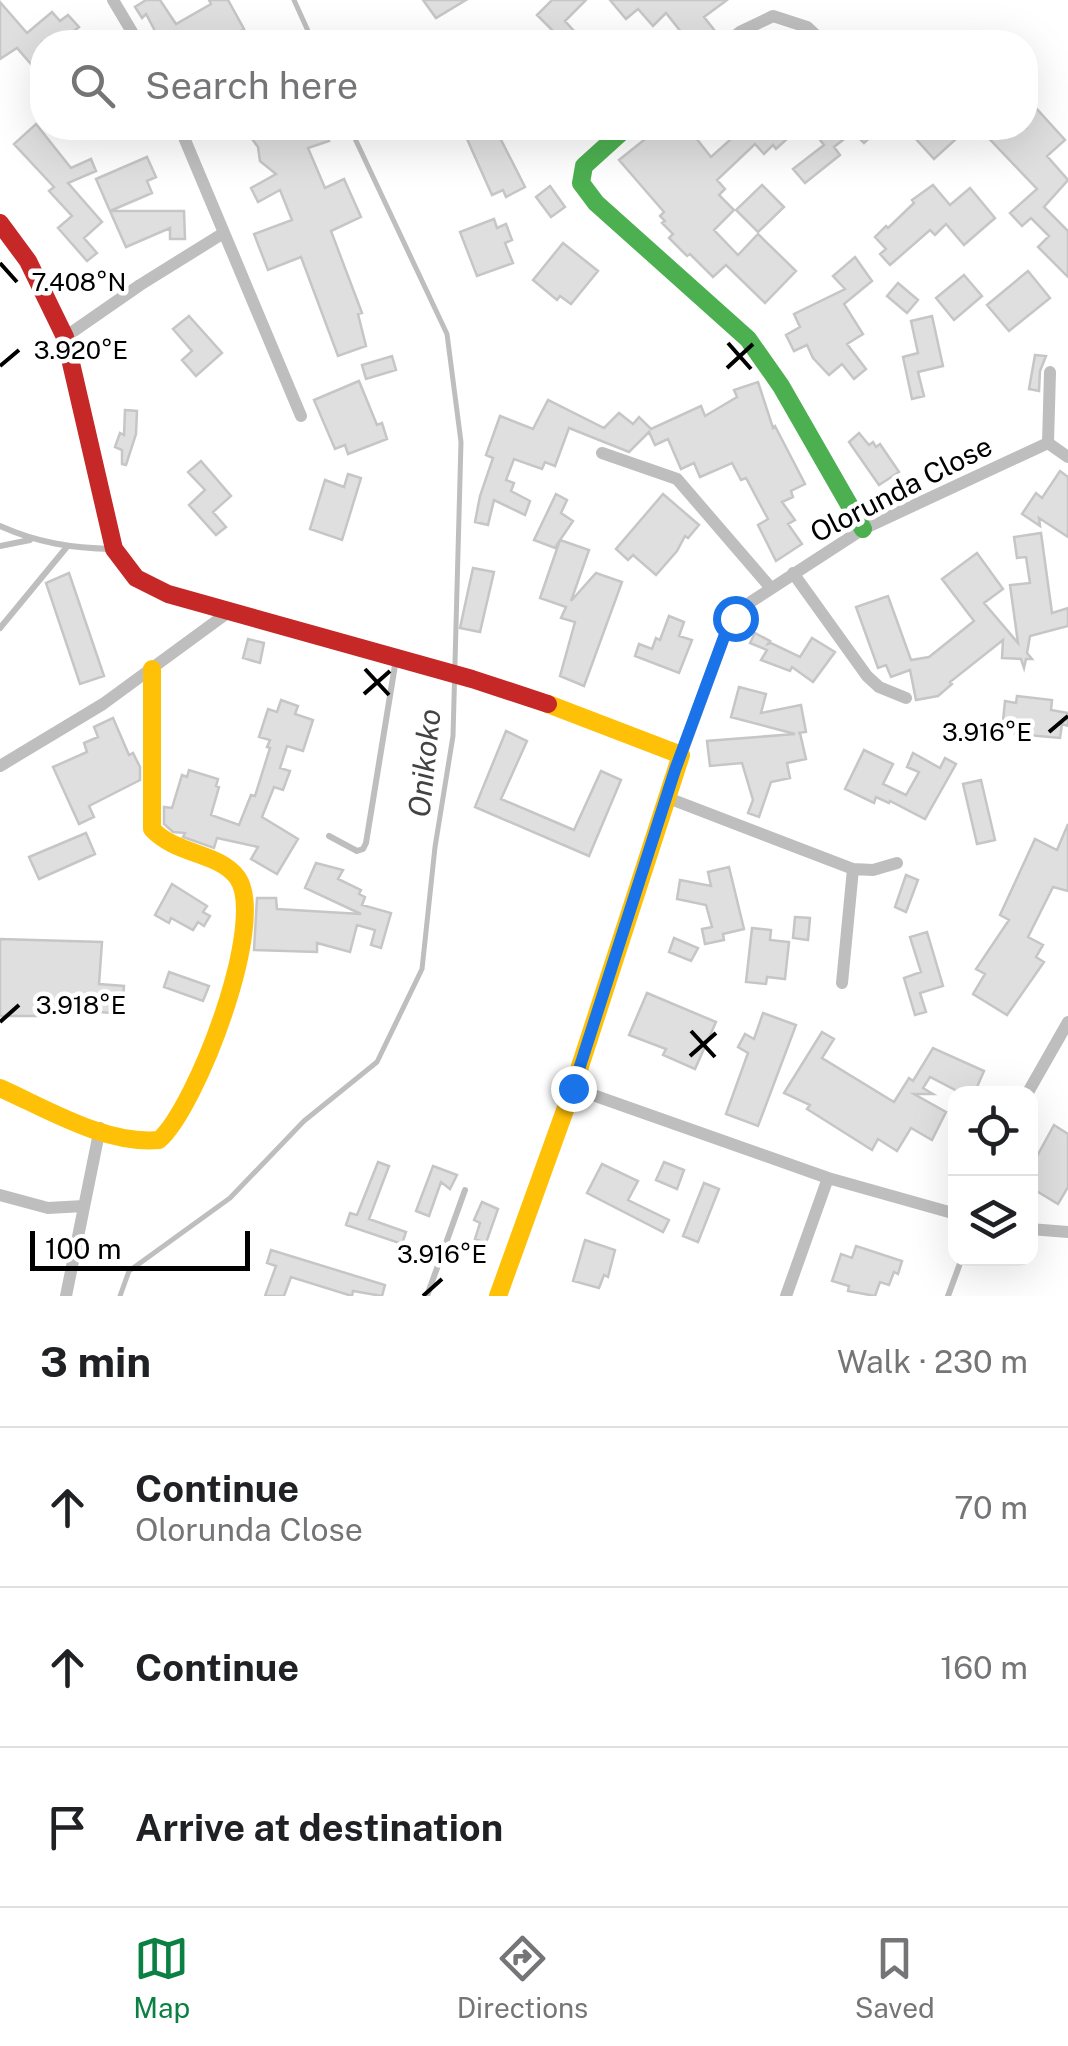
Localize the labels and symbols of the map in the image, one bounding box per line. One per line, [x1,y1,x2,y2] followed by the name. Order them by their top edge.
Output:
[32,267,126,297] text: 7.408°N
[34,335,128,365] text: 3.920°E
[804,429,997,549] street label: Olorunda Close
[713,596,759,642] route start
[400,707,448,819] water label: Onikoko
[942,717,1032,747] text: 3.916°E
[36,990,126,1020] text: 3.918°E
[551,1066,597,1112] route end
[30,1226,250,1270] scale bar
[397,1239,487,1269] text: 3.916°E

